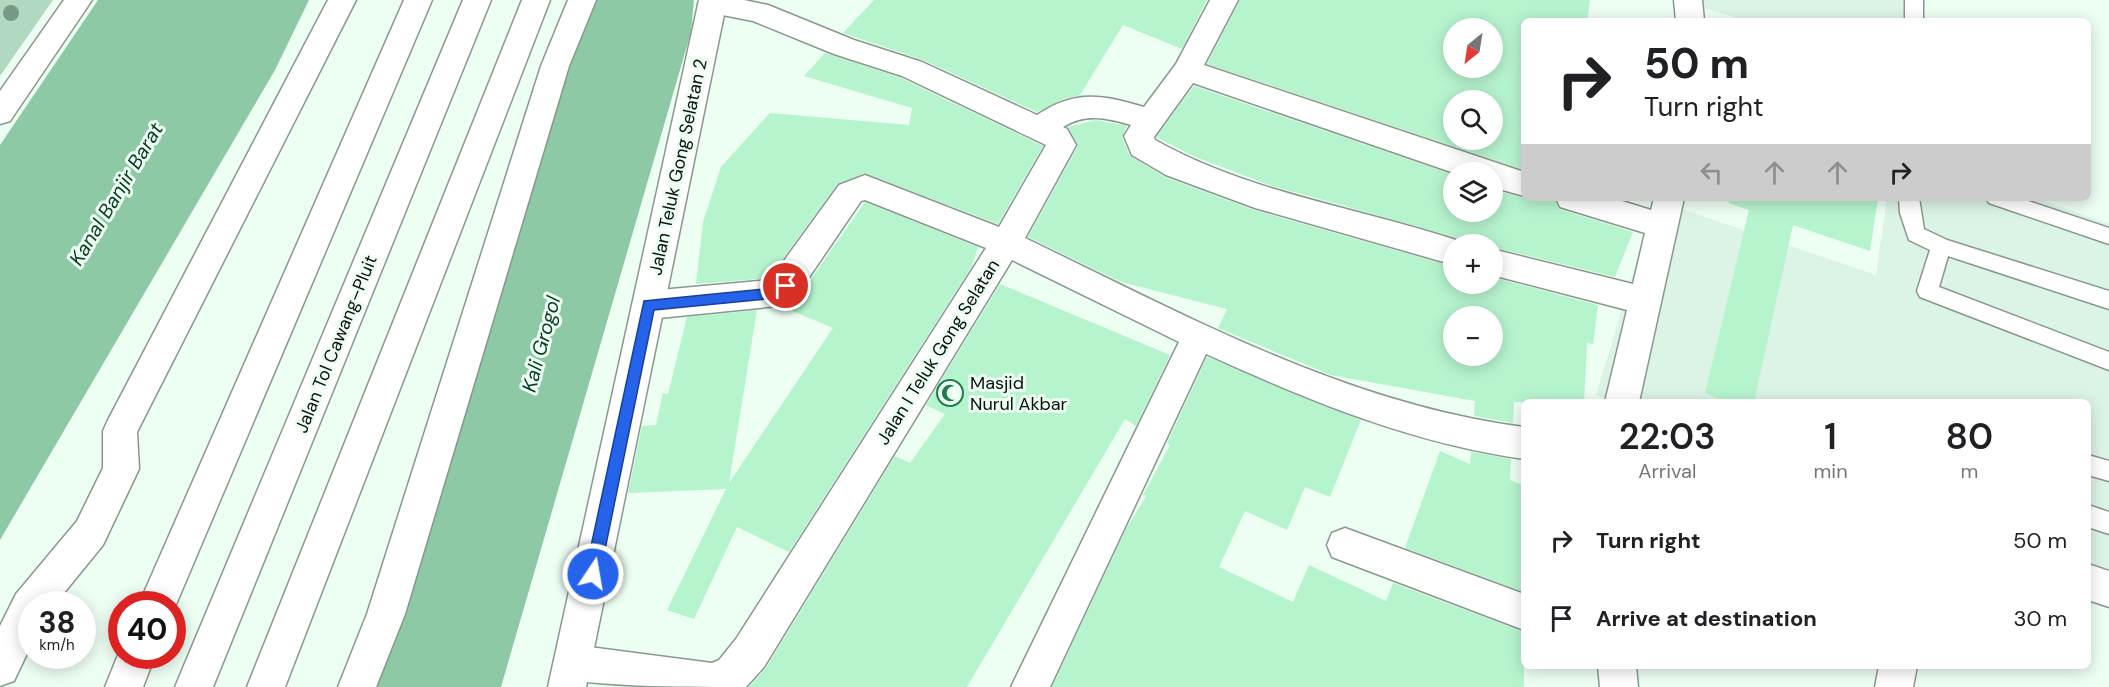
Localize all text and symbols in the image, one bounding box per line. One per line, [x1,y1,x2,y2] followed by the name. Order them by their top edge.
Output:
[1443,18,1503,78] north arrow
[1443,18,1503,366] map controls
[1644,36,1749,91] text: 50 m
[1545,42,1623,120] icon: right
[643,57,713,277] street label: Jalan Teluk Gong Selatan 2
[1644,89,1764,124] text: Turn right
[1443,90,1503,150] button: search
[63,118,169,270] water label: Kanal Banjir Barat
[1695,156,1728,189] icon: left
[1758,156,1791,189] icon: ahead
[1821,156,1854,189] icon: ahead
[1884,156,1917,189] icon: right
[1443,162,1503,222] button: layers
[1443,234,1503,294] button: +
[289,251,383,437] street label: Jalan Tol Cawang–Pluit
[871,255,1005,449] street label: Jalan I Teluk Gong Selatan
[760,260,811,311] pin
[769,269,802,302] icon: arrive
[516,293,566,395] water label: Kali Grogol
[1443,306,1503,366] button: −
[970,371,1068,416] place label: Masjid Nurul Akbar
[935,378,965,408] mosque icon: Masjid Nurul Akbar
[1619,413,1716,460] text: 22:03
[1824,413,1837,460] text: 1
[1945,413,1993,460] text: 80
[1638,458,1696,484] text: Arrival
[1814,458,1848,484] text: min
[1960,458,1978,484] text: m
[1545,524,1578,557] icon: right
[1596,526,1701,555] text: Turn right
[2013,526,2067,555] text: 50 m
[561,542,625,606] position arrow
[108,591,186,669] speed limit sign: 40
[1545,602,1578,635] icon: arrive
[38,603,76,642] text: 38
[1596,604,1817,633] text: Arrive at destination
[2013,604,2067,633] text: 30 m
[39,635,75,655] text: km/h

